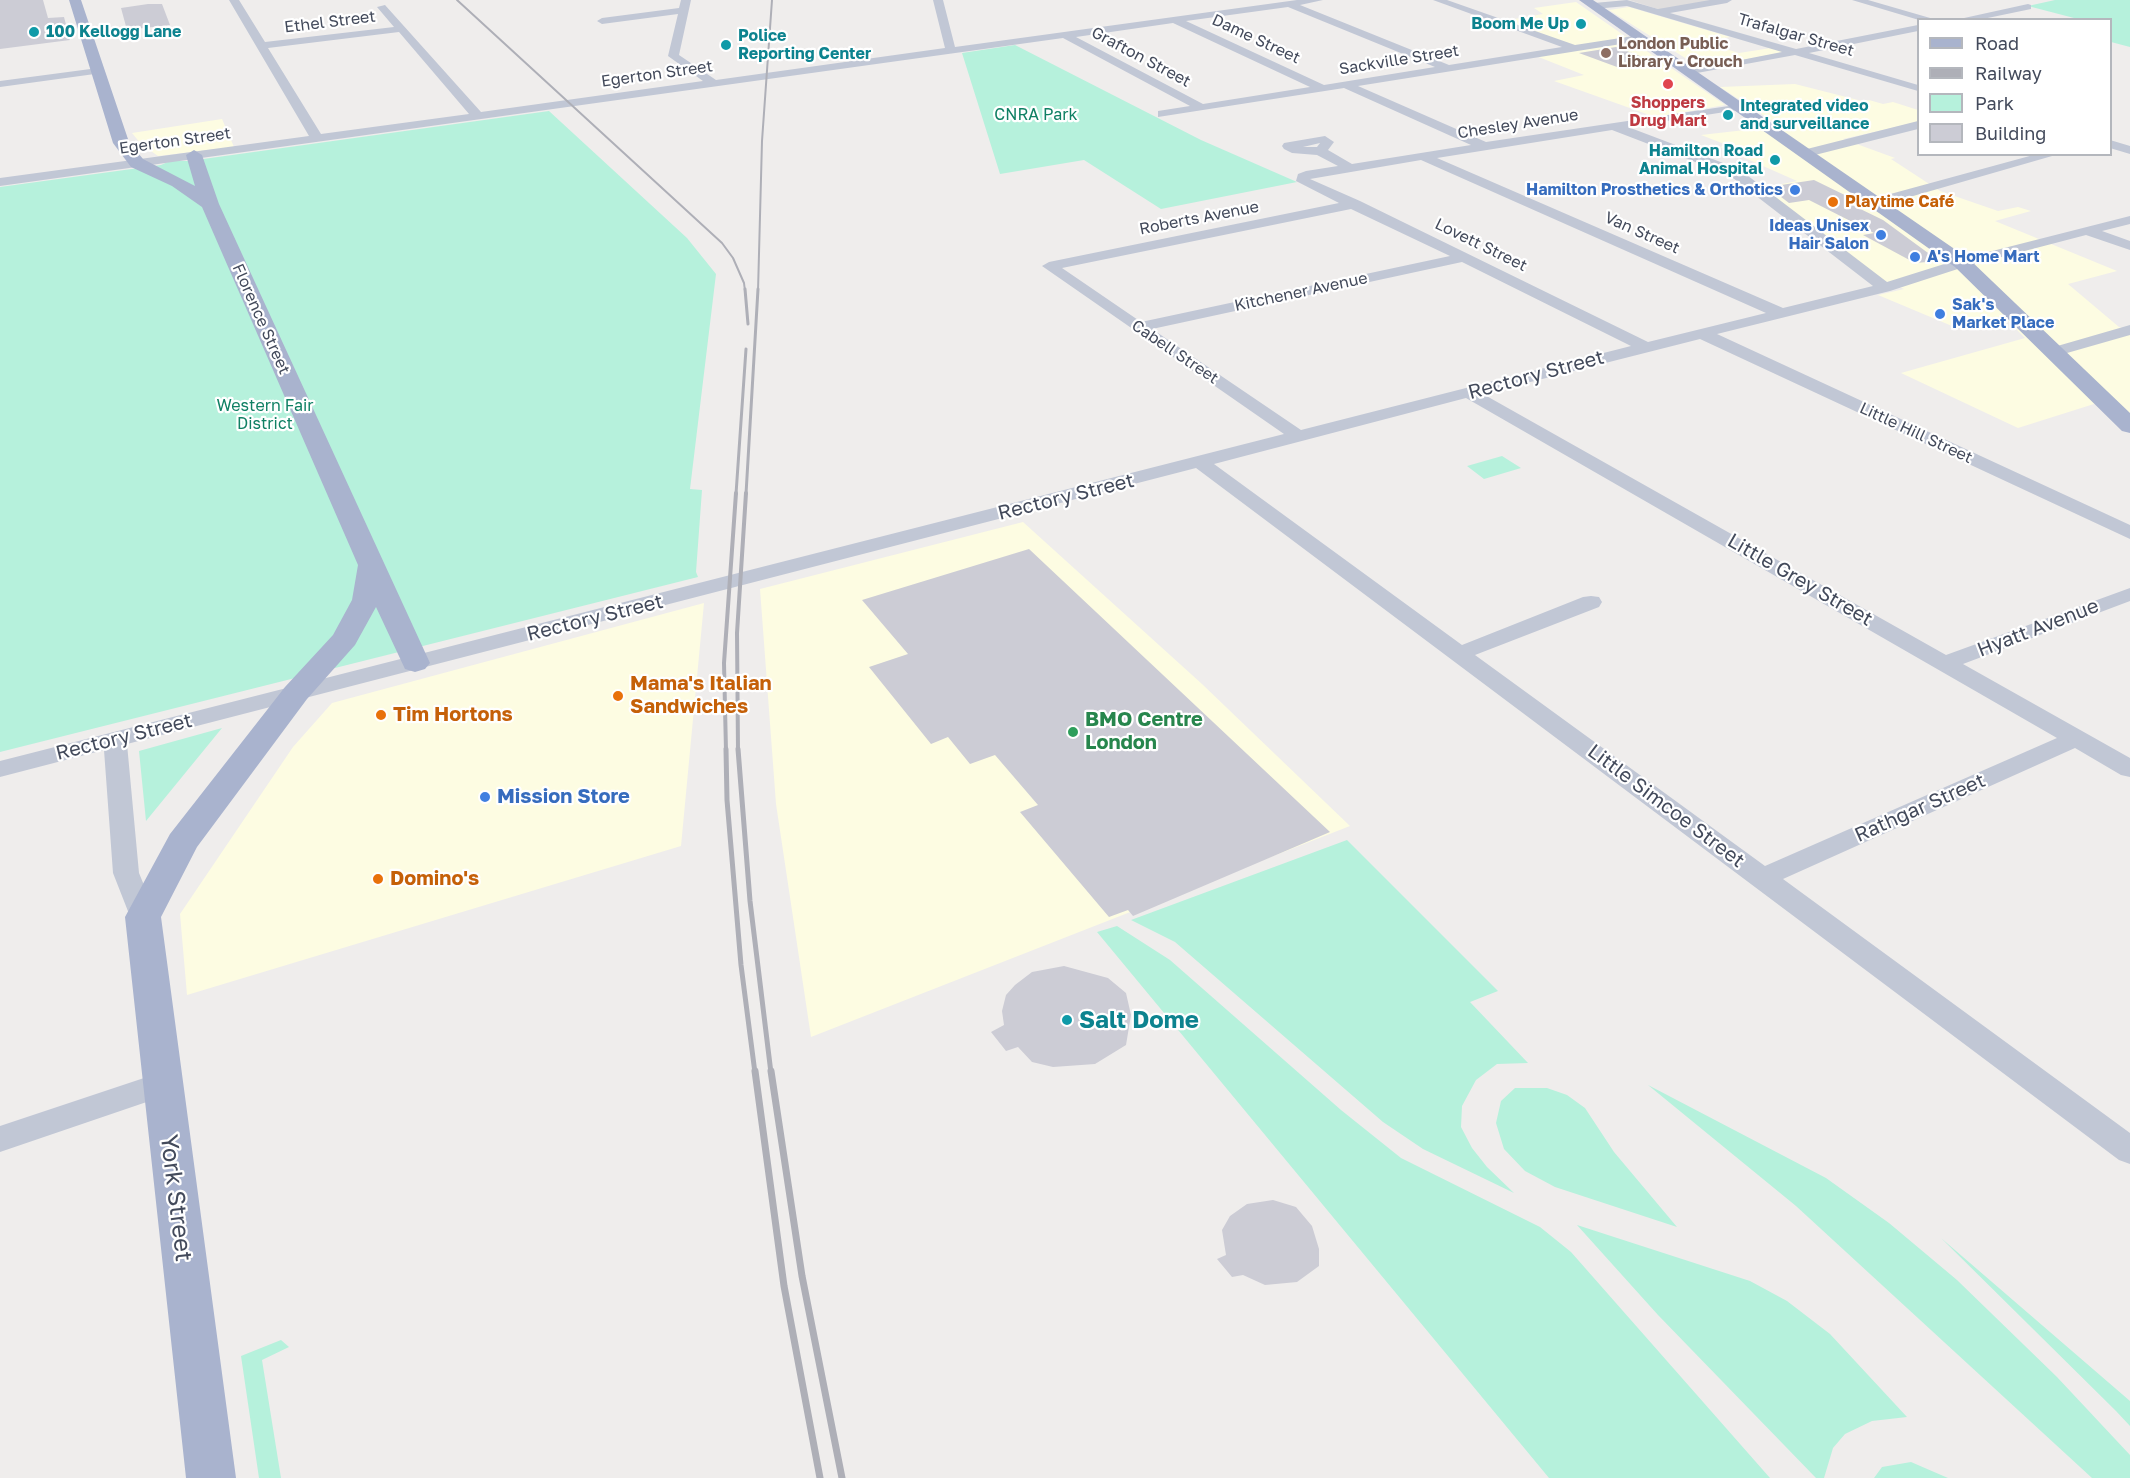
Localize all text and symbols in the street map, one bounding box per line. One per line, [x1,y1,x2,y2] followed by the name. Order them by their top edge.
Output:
[283,7,377,37] street label: Ethel Street
[1736,9,1856,61] street label: Trafalgar Street
[1209,10,1303,68] street label: Dame Street
[1471,14,1569,34] place label: Boom Me Up
[1574,17,1588,31] marker: Boom Me Up
[1917,18,2112,156] legend
[46,22,181,42] place label: 100 Kellogg Lane
[1088,23,1194,91] street label: Grafton Street
[27,25,41,39] marker: 100 Kellogg Lane
[738,26,871,64] place label: Police Reporting Center
[1975,32,2019,54] text: Road
[1618,34,1742,72] place label: London Public Library - Crouch
[719,38,733,52] marker: Police Reporting Center
[1338,41,1460,79] street label: Sackville Street
[1599,46,1613,60] marker: London Public Library - Crouch
[600,57,714,91] street label: Egerton Street
[1975,62,2042,84] text: Railway
[1661,77,1675,91] marker: Shoppers Drug Mart
[1975,92,2014,114] text: Park
[1629,93,1707,131] place label: Shoppers Drug Mart
[1740,96,1869,134] place label: Integrated video and surveillance
[994,105,1078,125] park label: CNRA Park
[1456,105,1580,143] street label: Chesley Avenue
[1721,108,1735,122] marker: Integrated video and surveillance
[1975,122,2046,144] text: Building
[118,124,232,158] street label: Egerton Street
[1639,141,1763,179] place label: Hamilton Road Animal Hospital
[1768,153,1782,167] marker: Hamilton Road Animal Hospital
[1526,180,1783,200] place label: Hamilton Prosthetics & Orthotics
[1788,183,1802,197] marker: Hamilton Prosthetics & Orthotics
[1845,192,1954,212] place label: Playtime Café
[1826,195,1840,209] marker: Playtime Café
[1138,197,1260,239] street label: Roberts Avenue
[1602,208,1682,258] street label: Van Street
[1432,214,1530,276] street label: Lovett Street
[1769,216,1869,254] place label: Ideas Unisex Hair Salon
[1874,228,1888,242] marker: Ideas Unisex Hair Salon
[1927,247,2040,267] place label: A's Home Mart
[1908,250,1922,264] marker: A's Home Mart
[228,261,294,377] street label: Florence Street
[1233,269,1369,315] street label: Kitchener Avenue
[1952,295,2054,333] place label: Sak's Market Place
[1933,307,1947,321] marker: Sak's Market Place
[1128,316,1222,388] street label: Cabell Street
[1465,345,1607,405] street label: Rectory Street
[216,396,314,434] park label: Western Fair District
[1857,398,1975,468] street label: Little Hill Street
[995,468,1137,526] street label: Rectory Street
[1723,529,1877,631] street label: Little Grey Street
[524,589,666,647] street label: Rectory Street
[1974,594,2102,662] street label: Hyatt Avenue
[630,672,772,719] place label: Mama's Italian Sandwiches
[611,689,625,703] marker: Mama's Italian Sandwiches
[393,703,513,727] place label: Tim Hortons
[53,708,195,766] street label: Rectory Street
[374,708,388,722] marker: Tim Hortons
[1085,708,1203,755] place label: BMO Centre London
[1066,725,1080,739] marker: BMO Centre London
[1583,739,1749,873] street label: Little Simcoe Street
[1851,768,1989,848] street label: Rathgar Street
[497,785,630,809] place label: Mission Store
[478,790,492,804] marker: Mission Store
[390,867,479,891] place label: Domino's
[371,872,385,886] marker: Domino's
[1079,1006,1199,1034] place label: Salt Dome
[1060,1013,1074,1027] marker: Salt Dome
[154,1133,198,1263] street label: York Street

